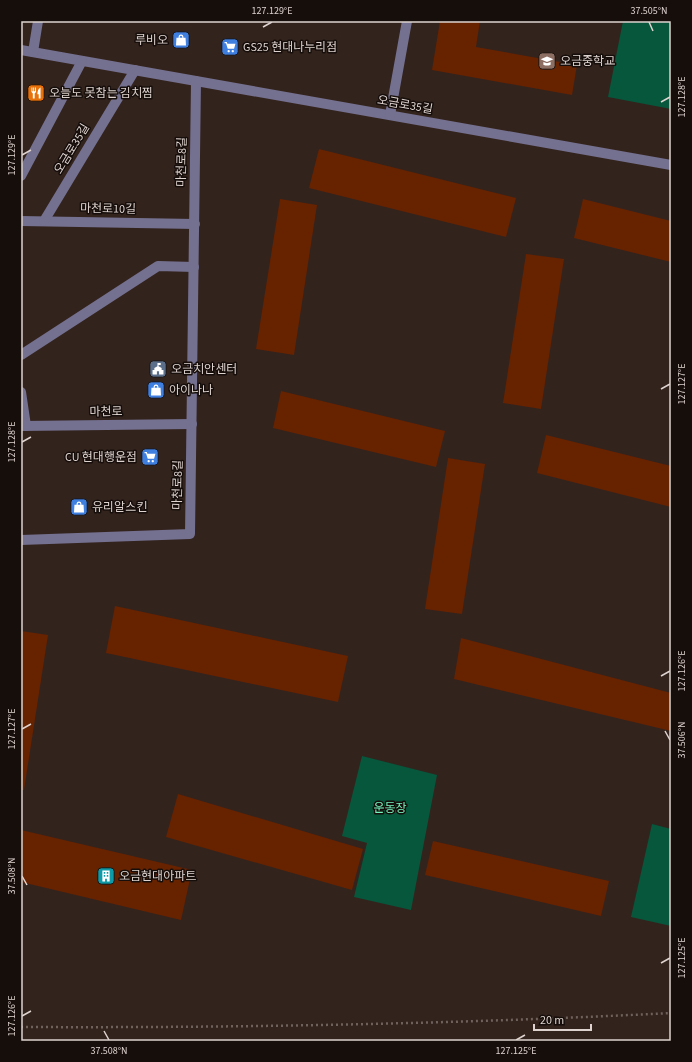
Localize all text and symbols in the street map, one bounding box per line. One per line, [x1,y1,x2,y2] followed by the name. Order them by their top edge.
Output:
[252,4,292,18] text: 127.129°E
[630,4,668,18] text: 37.505°N
[171,30,191,50] shop icon: 루비오
[135,32,168,49] place label: 루비오
[220,37,240,57] supermarket icon: GS25 현대나누리점
[243,39,337,56] place label: GS25 현대나누리점
[537,51,557,71] school or university icon: 오금중학교
[560,53,615,70] place label: 오금중학교
[675,77,689,117] text: 127.128°E
[26,83,46,103] restaurant icon: 오늘도 못참는 김치찜
[49,85,153,102] place label: 오늘도 못참는 김치찜
[376,92,434,118] street label: 오금로35길
[50,121,94,177] street label: 오금로35길
[5,135,19,175] text: 127.129°E
[173,137,191,187] street label: 마천로8길
[80,200,136,218] street label: 마천로10길
[148,359,168,379] public building icon: 오금치안센터
[171,361,237,378] place label: 오금치안센터
[675,364,689,404] text: 127.127°E
[146,380,166,400] shop icon: 아이나나
[169,382,213,399] place label: 아이나나
[89,403,123,421] street label: 마천로
[5,422,19,462] text: 127.128°E
[140,447,160,467] supermarket icon: CU 현대행운점
[65,449,137,466] place label: CU 현대행운점
[169,460,187,510] street label: 마천로8길
[69,497,89,517] shop icon: 유리알스킨
[92,499,147,516] place label: 유리알스킨
[675,651,689,691] text: 127.126°E
[5,709,19,749] text: 127.127°E
[675,721,689,759] text: 37.506°N
[373,800,407,817] park label: 운동장
[5,857,19,895] text: 37.508°N
[96,866,116,886] building icon: 오금현대아파트
[119,868,196,885] place label: 오금현대아파트
[675,938,689,978] text: 127.125°E
[5,996,19,1036] text: 127.126°E
[534,1006,591,1032] scale bar
[540,1012,564,1029] text: 20 m
[90,1044,128,1058] text: 37.508°N
[496,1044,536,1058] text: 127.125°E

